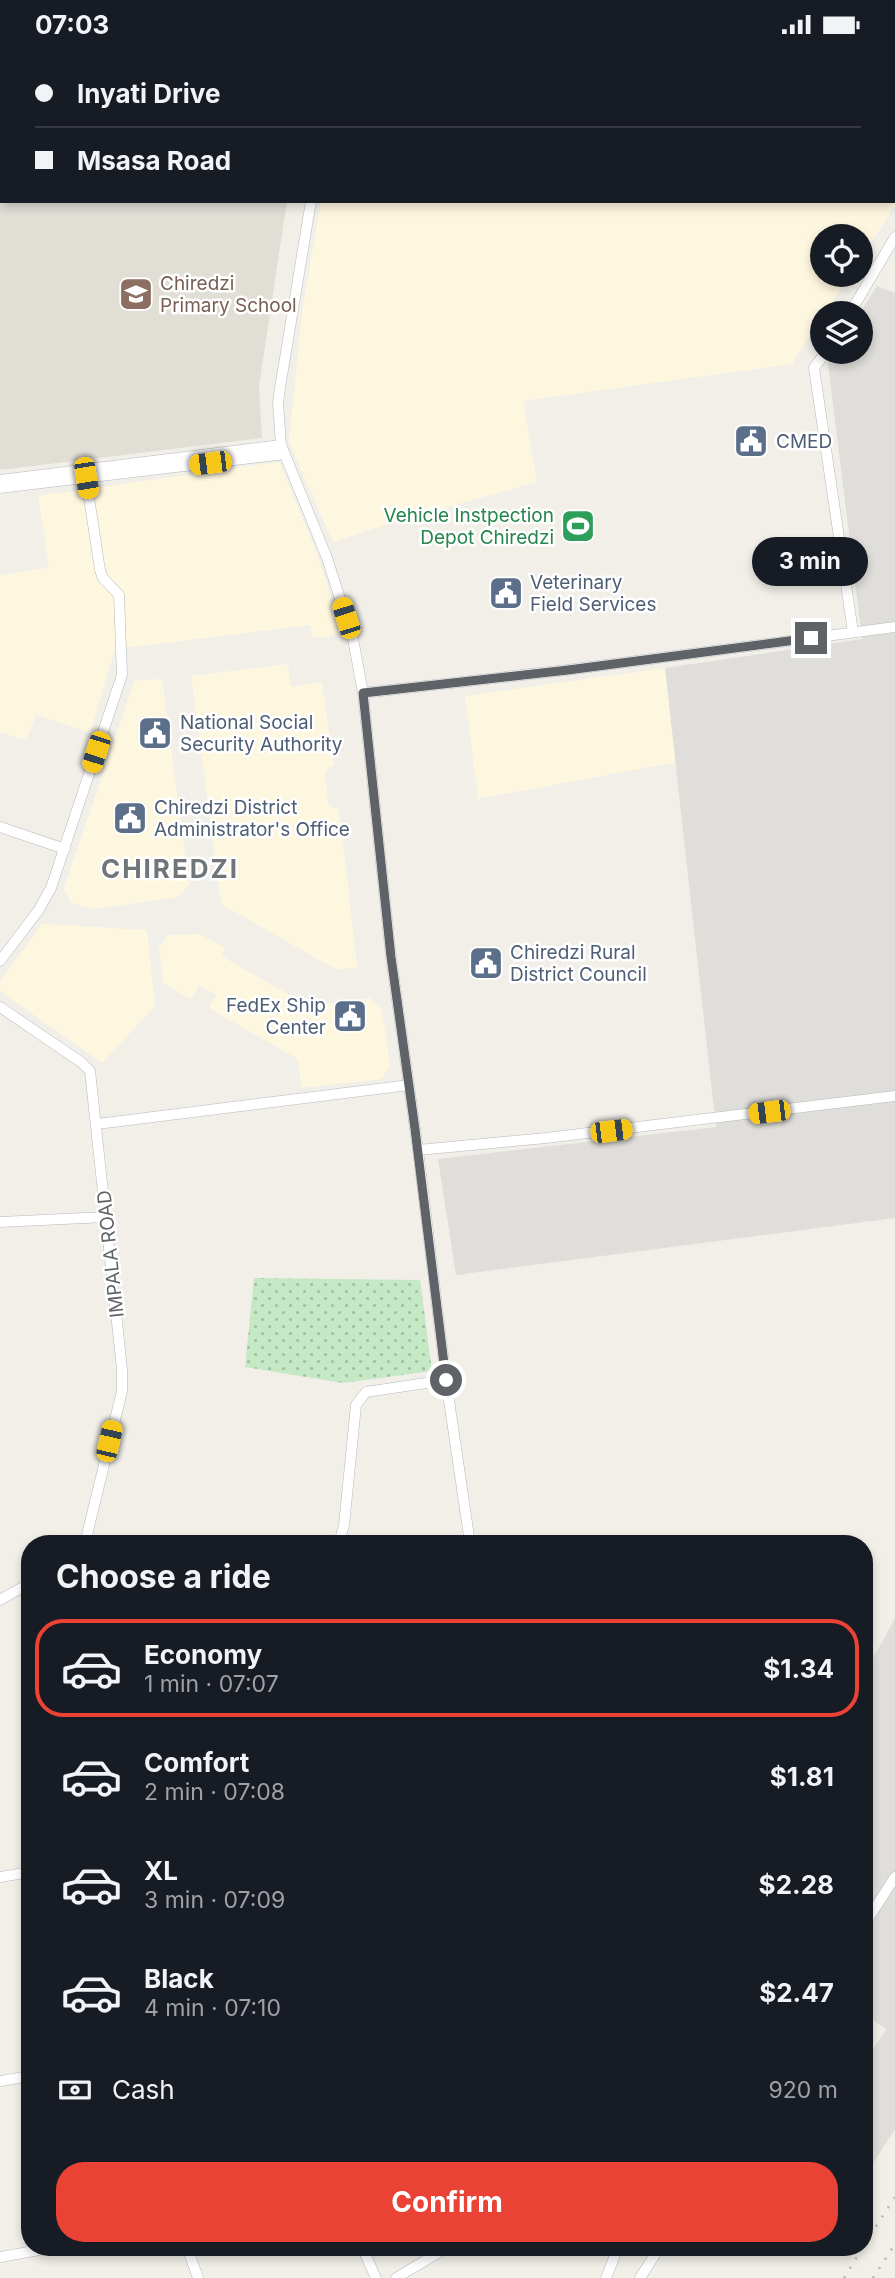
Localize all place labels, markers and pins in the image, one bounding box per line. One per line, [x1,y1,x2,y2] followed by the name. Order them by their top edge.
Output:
[160,272,297,317] place label: Chiredzi Primary School
[117,275,155,313] school or university icon: Chiredzi Primary School
[732,422,770,460] public building icon: CMED
[776,430,832,453] place label: CMED
[383,504,554,549] place label: Vehicle Instpection Depot Chiredzi
[559,507,597,545] sports icon: Vehicle Instpection Depot Chiredzi
[530,571,656,616] place label: Veterinary Field Services
[487,574,525,612] public building icon: Veterinary Field Services
[180,711,343,756] place label: National Social Security Authority
[136,714,174,752] public building icon: National Social Security Authority
[154,796,350,841] place label: Chiredzi District Administrator's Office
[111,799,149,837] public building icon: Chiredzi District Administrator's Office
[510,941,647,986] place label: Chiredzi Rural District Council
[467,944,505,982] public building icon: Chiredzi Rural District Council
[226,994,326,1039] place label: FedEx Ship Center
[331,997,369,1035] public building icon: FedEx Ship Center

